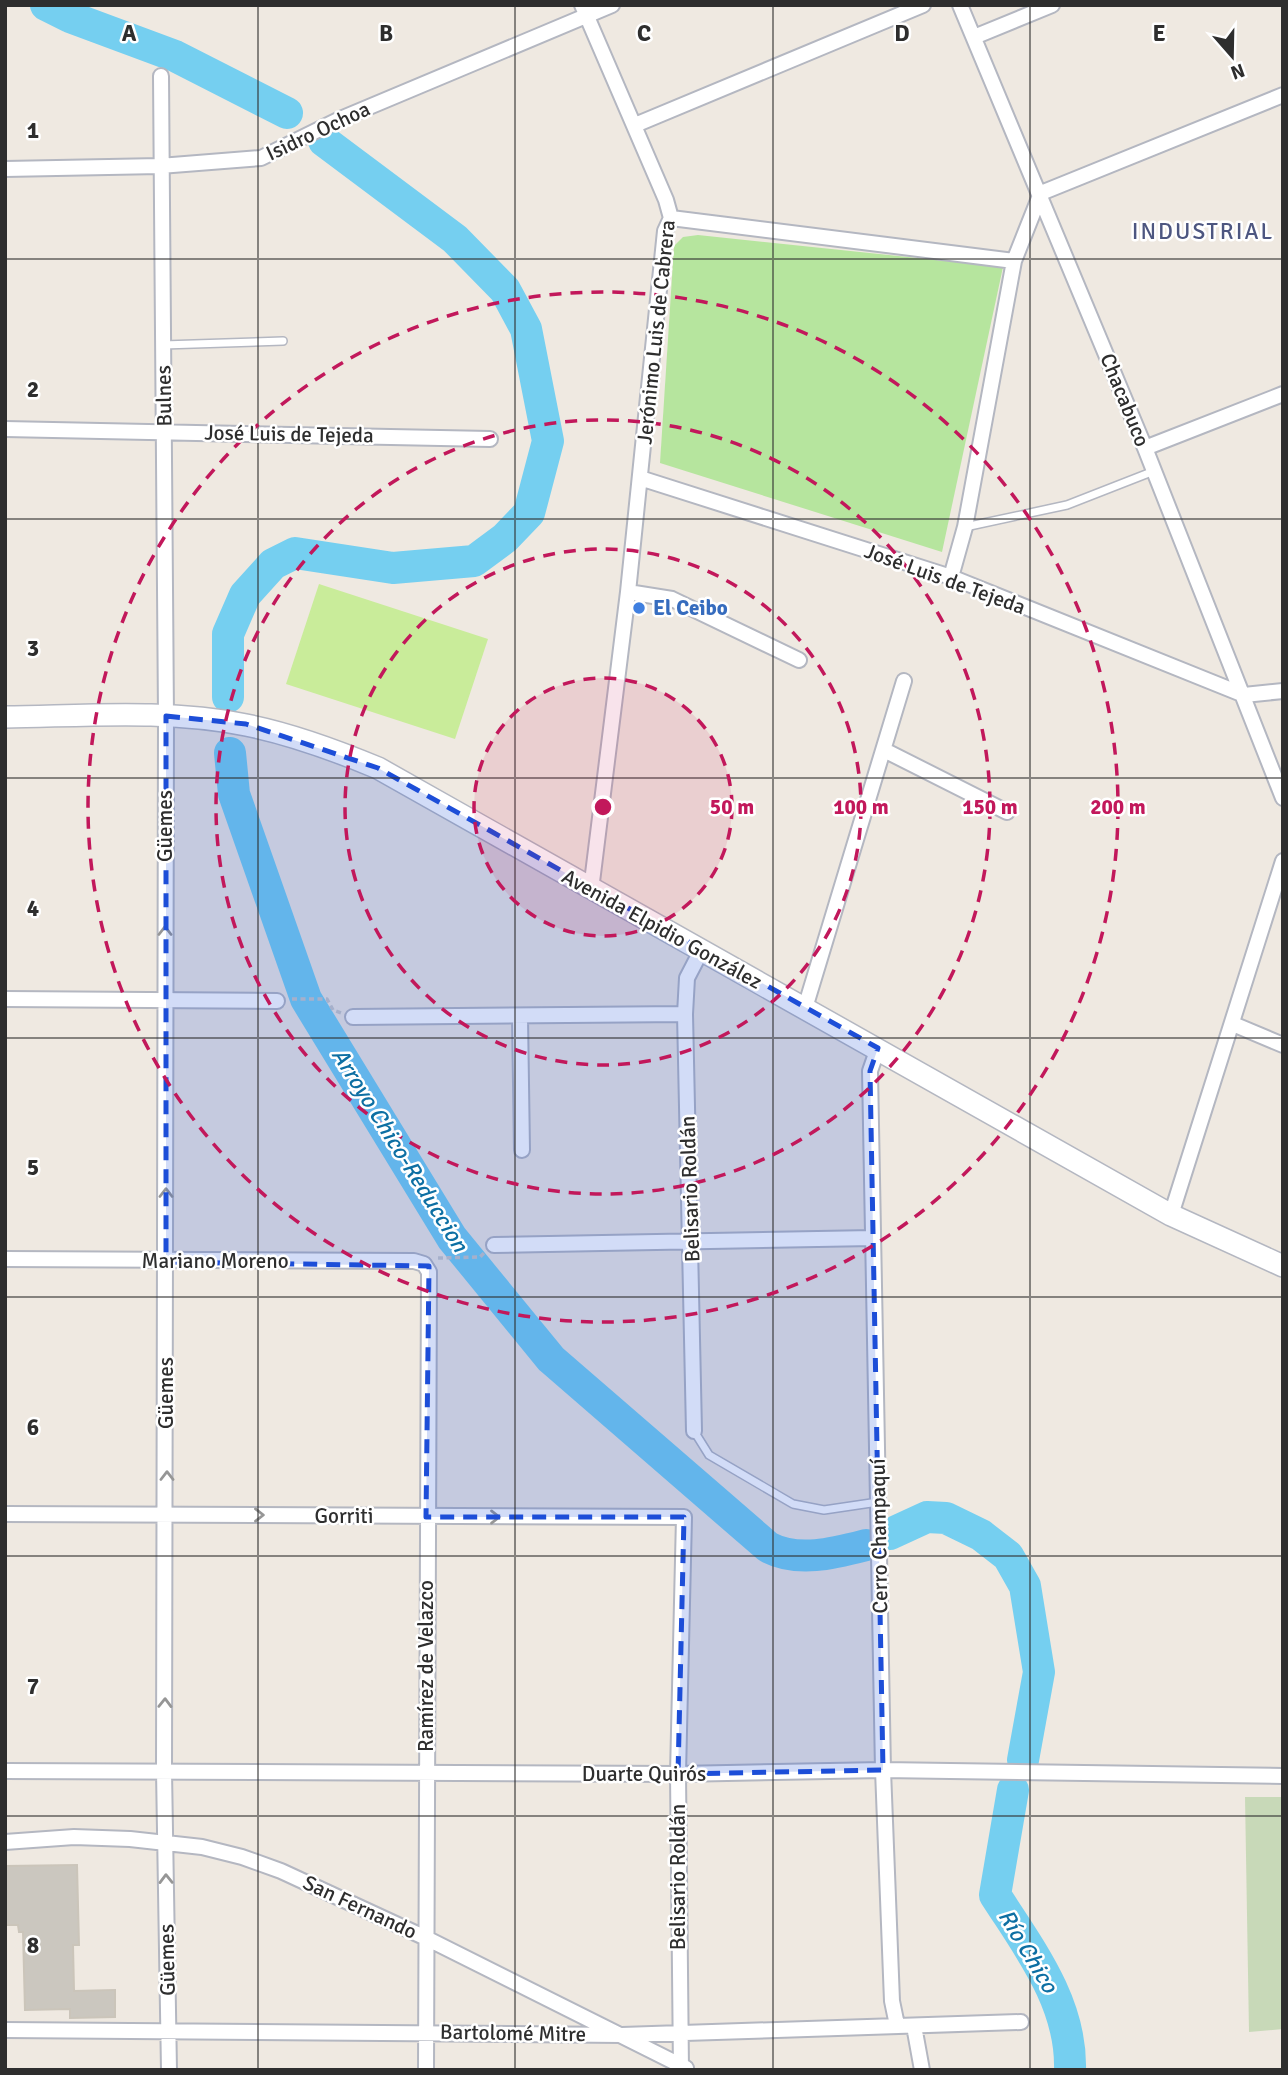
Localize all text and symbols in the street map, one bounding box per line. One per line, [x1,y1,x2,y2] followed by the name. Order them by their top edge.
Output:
[122,19,137,48] text: A
[379,19,393,48] text: B
[637,19,651,48] text: C
[894,19,910,48] text: D
[1152,19,1166,48] text: E
[1197,21,1267,91] north arrow
[1227,57,1248,85] text: N
[262,96,374,166] street label: Isidro Ochoa
[27,116,39,145] text: 1
[1132,217,1274,246] district label: INDUSTRIAL
[631,218,681,446] street label: Jerónimo Luis de Cabrera
[1095,349,1155,451] street label: Chacabuco
[150,365,178,427] street label: Bulnes
[27,375,39,404] text: 2
[204,420,374,448] street label: José Luis de Tejeda
[861,538,1029,620] street label: José Luis de Tejeda
[653,595,728,621] place label: El Ceibo
[631,600,647,616] marker: El Ceibo
[27,634,39,663] text: 3
[152,790,178,862] street label: Güemes
[710,794,754,820] text: 50 m
[833,794,889,820] text: 100 m
[962,794,1018,820] text: 150 m
[1090,794,1146,820] text: 200 m
[591,795,615,819] centre of rings
[557,863,767,995] street label: Avenida Elpidio González
[27,894,39,923] text: 4
[157,926,173,936] one-way arrow
[325,1043,475,1259] water label: Arroyo Chico-Reduccion
[674,1115,706,1263] street label: Belisario Roldán
[27,1153,39,1182] text: 5
[158,1188,174,1198] one-way arrow
[141,1248,289,1274] street label: Mariano Moreno
[153,1357,179,1429] street label: Güemes
[27,1413,39,1442] text: 6
[865,1458,893,1614] street label: Cerro Champaquí
[159,1470,175,1480] one-way arrow
[314,1503,374,1529] street label: Gorriti
[255,1507,265,1523] one-way arrow
[490,1509,500,1525] one-way arrow
[413,1580,439,1752] street label: Ramírez de Velazco
[27,1672,39,1701] text: 7
[157,1697,173,1708] one-way arrow
[582,1761,706,1787] street label: Duarte Quirós
[665,1804,691,1950] street label: Belisario Roldán
[299,1869,421,1945] street label: San Fernando
[158,1873,174,1884] one-way arrow
[992,1904,1065,1999] water label: Río Chico
[153,1924,181,1996] street label: Güemes
[27,1931,39,1960] text: 8
[440,2019,586,2047] street label: Bartolomé Mitre

